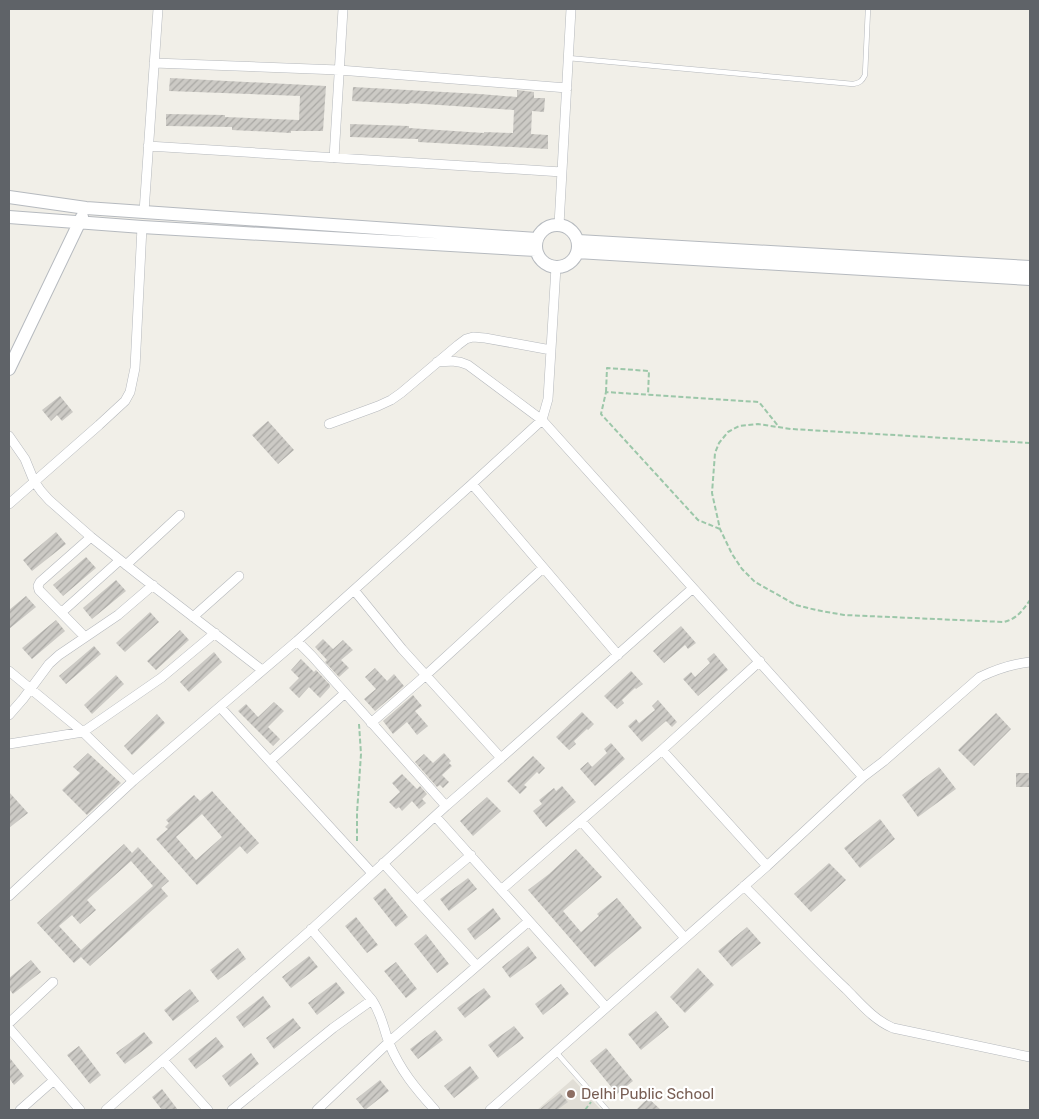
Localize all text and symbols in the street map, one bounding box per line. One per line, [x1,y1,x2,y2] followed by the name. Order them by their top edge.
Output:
[581,1085,714,1103] place label: Delhi Public School
[565,1088,577,1100] marker: Delhi Public School

